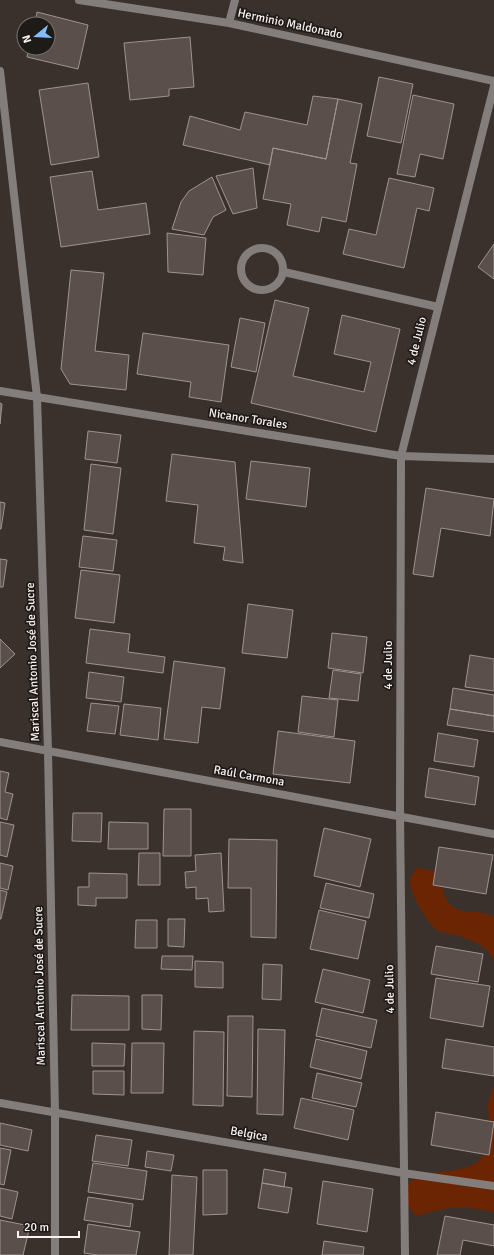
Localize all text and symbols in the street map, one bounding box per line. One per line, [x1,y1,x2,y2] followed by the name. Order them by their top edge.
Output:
[236,6,344,42] street label: Herminio Maldonado
[16,16,56,56] north arrow
[20,33,34,45] text: N
[404,315,430,367] street label: 4 de Julio
[208,405,288,433] street label: Nicanor Torales
[23,582,43,742] street label: Mariscal Antonio José de Sucre
[381,640,396,690] street label: 4 de Julio
[212,762,286,790] street label: Raúl Carmona
[31,906,49,1066] street label: Mariscal Antonio José de Sucre
[382,964,398,1014] street label: 4 de Julio
[229,1123,269,1145] street label: Belgica
[18,1213,79,1239] scale bar
[24,1220,49,1235] text: 20 m

